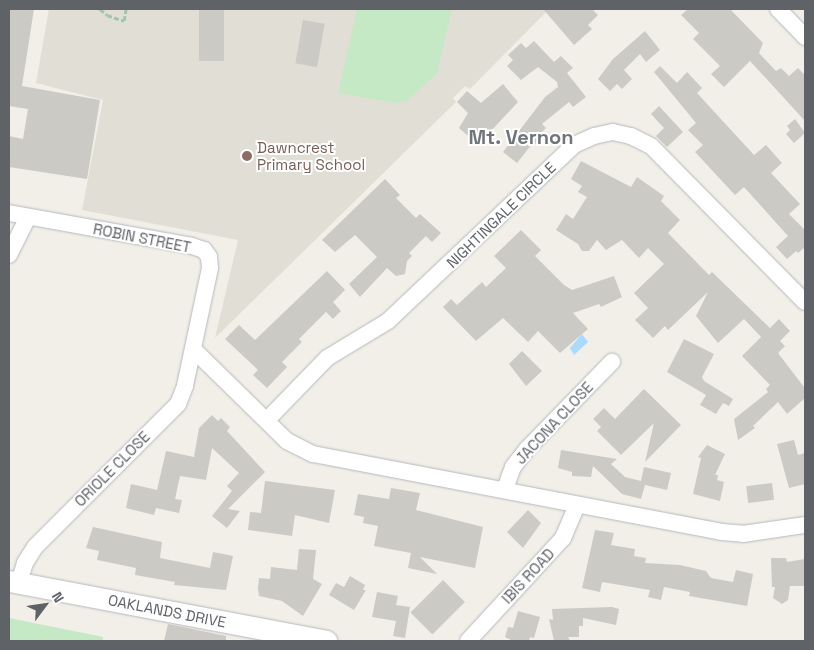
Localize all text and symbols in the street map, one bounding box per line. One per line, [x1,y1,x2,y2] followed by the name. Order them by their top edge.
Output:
[468,125,574,149] district label: Mt. Vernon
[257,138,365,173] place label: Dawncrest Primary School
[241,150,253,162] marker: Dawncrest Primary School
[443,158,559,272] street label: NIGHTINGALE CIRCLE
[92,220,192,256] street label: ROBIN STREET
[511,378,597,468] street label: JACONA CLOSE
[71,428,153,510] street label: ORIOLE CLOSE
[498,545,558,607] street label: IBIS ROAD
[20,580,70,630] north arrow
[48,589,68,606] text: N
[106,591,228,631] street label: OAKLANDS DRIVE

